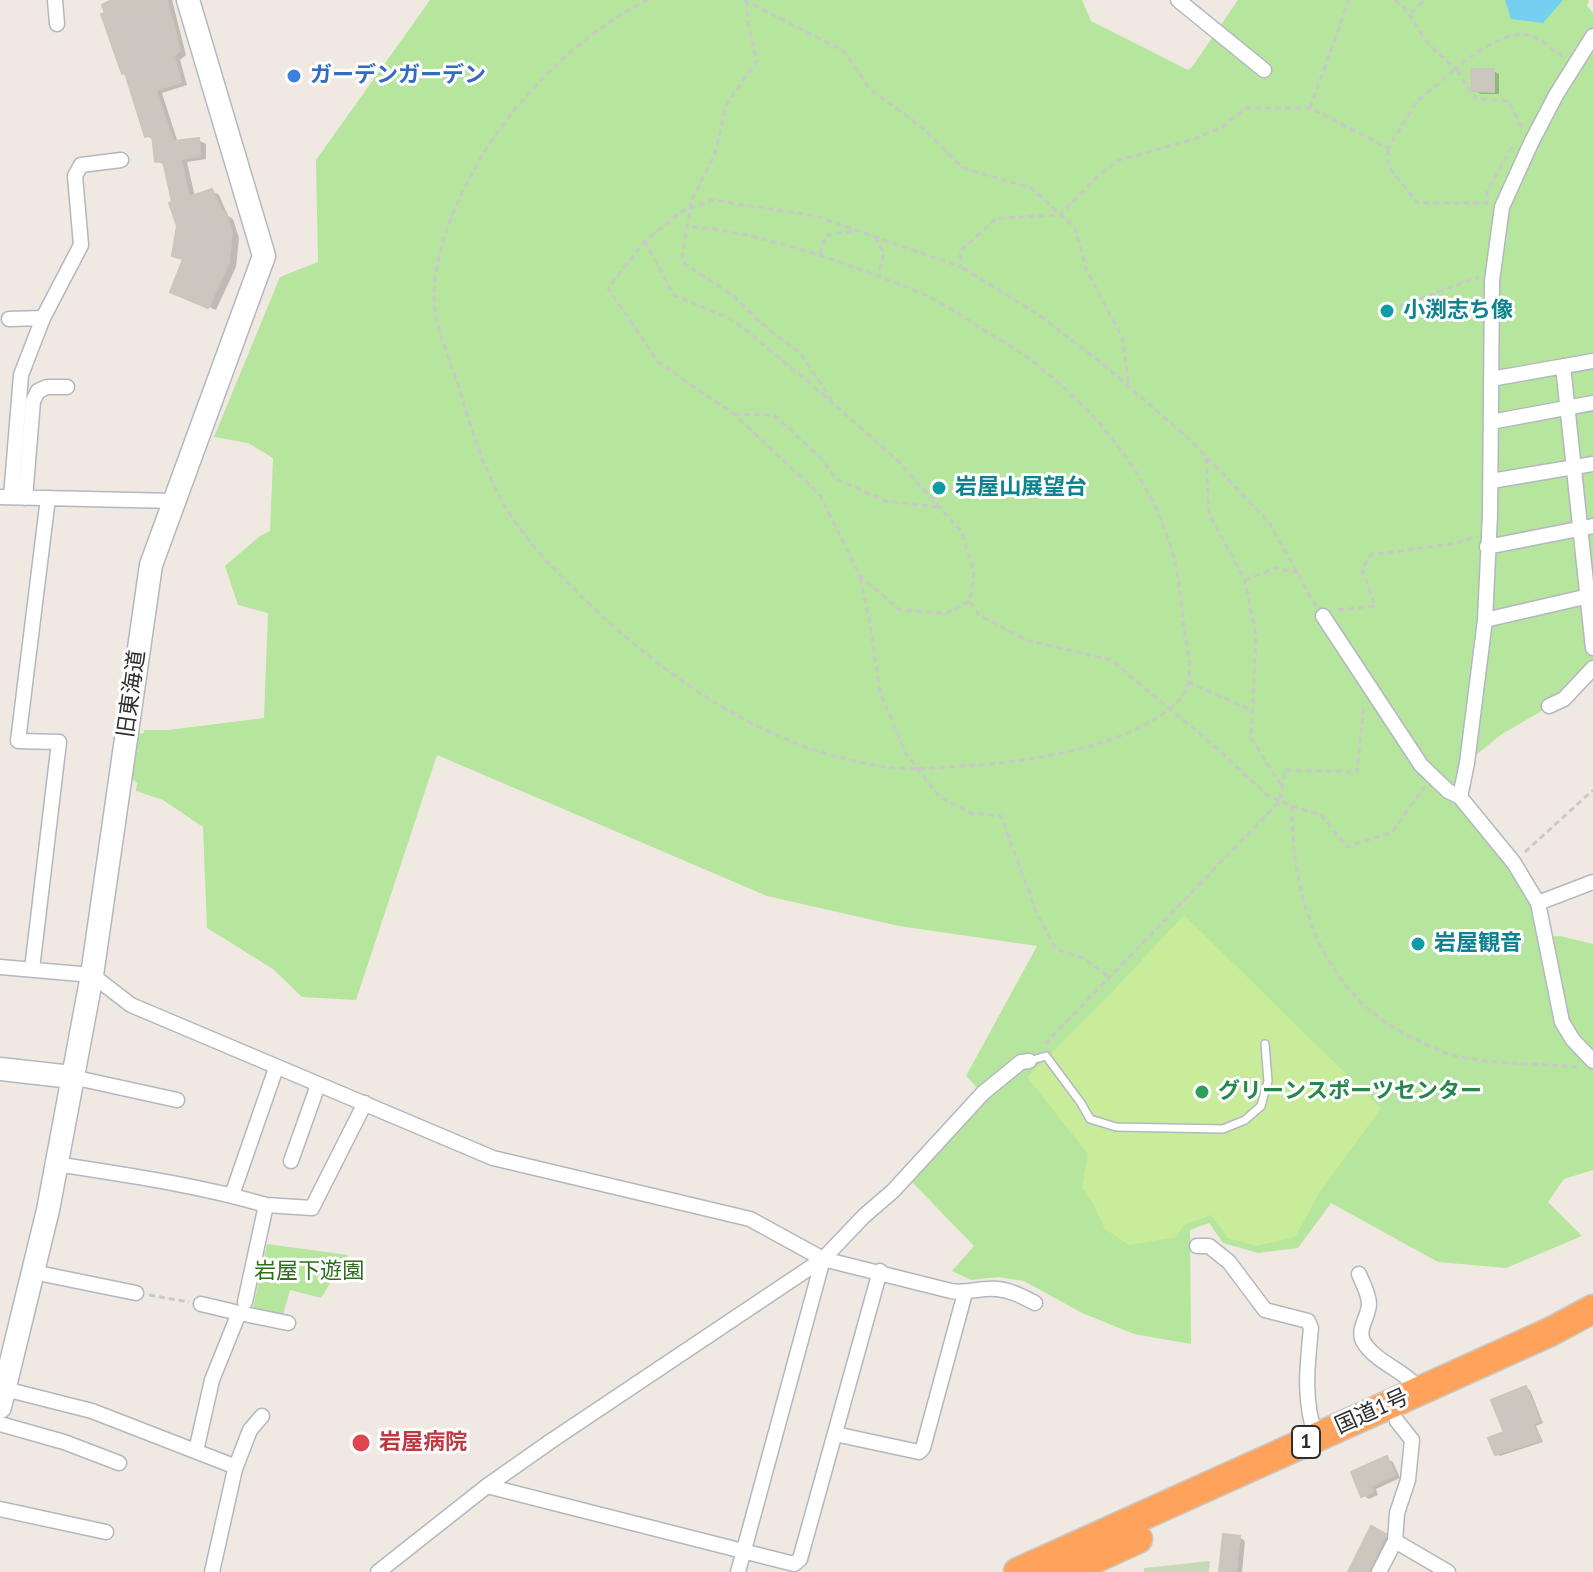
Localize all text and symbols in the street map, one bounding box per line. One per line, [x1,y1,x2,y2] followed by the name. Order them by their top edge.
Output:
[310,63,486,89] place label: ガーデンガーデン
[285,67,303,85] marker: ガーデンガーデン
[1403,298,1513,324] place label: 小渕志ち像
[1378,302,1396,320] marker: 小渕志ち像
[955,475,1087,501] place label: 岩屋山展望台
[930,479,948,497] marker: 岩屋山展望台
[113,649,151,739] street label: 旧東海道
[1434,931,1522,957] place label: 岩屋観音
[1409,935,1427,953] marker: 岩屋観音
[1218,1079,1482,1105] place label: グリーンスポーツセンター
[1193,1083,1211,1101] marker: グリーンスポーツセンター
[254,1259,364,1285] park label: 岩屋下遊園
[1331,1384,1413,1440] street label: 国道1号
[1292,1426,1320,1458] road number: 1
[379,1430,467,1456] place label: 岩屋病院
[350,1432,372,1454] marker: 岩屋病院

